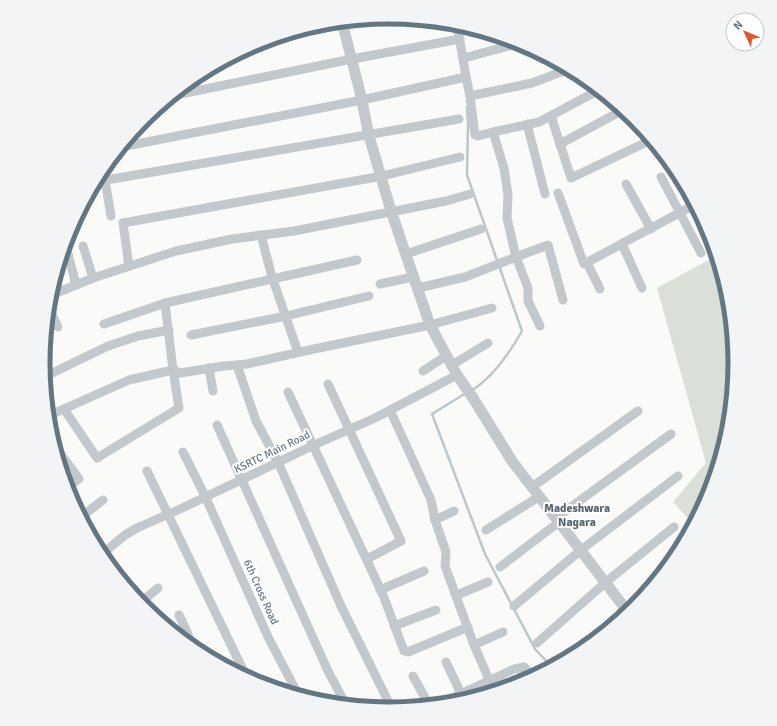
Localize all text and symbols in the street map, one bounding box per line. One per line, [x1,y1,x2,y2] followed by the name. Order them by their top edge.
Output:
[725,12,765,52] north arrow
[731,18,746,33] text: N
[232,428,312,476] street label: KSRTC Main Road
[544,501,610,530] district label: Madeshwara Nagara
[241,557,281,627] street label: 6th Cross Road

